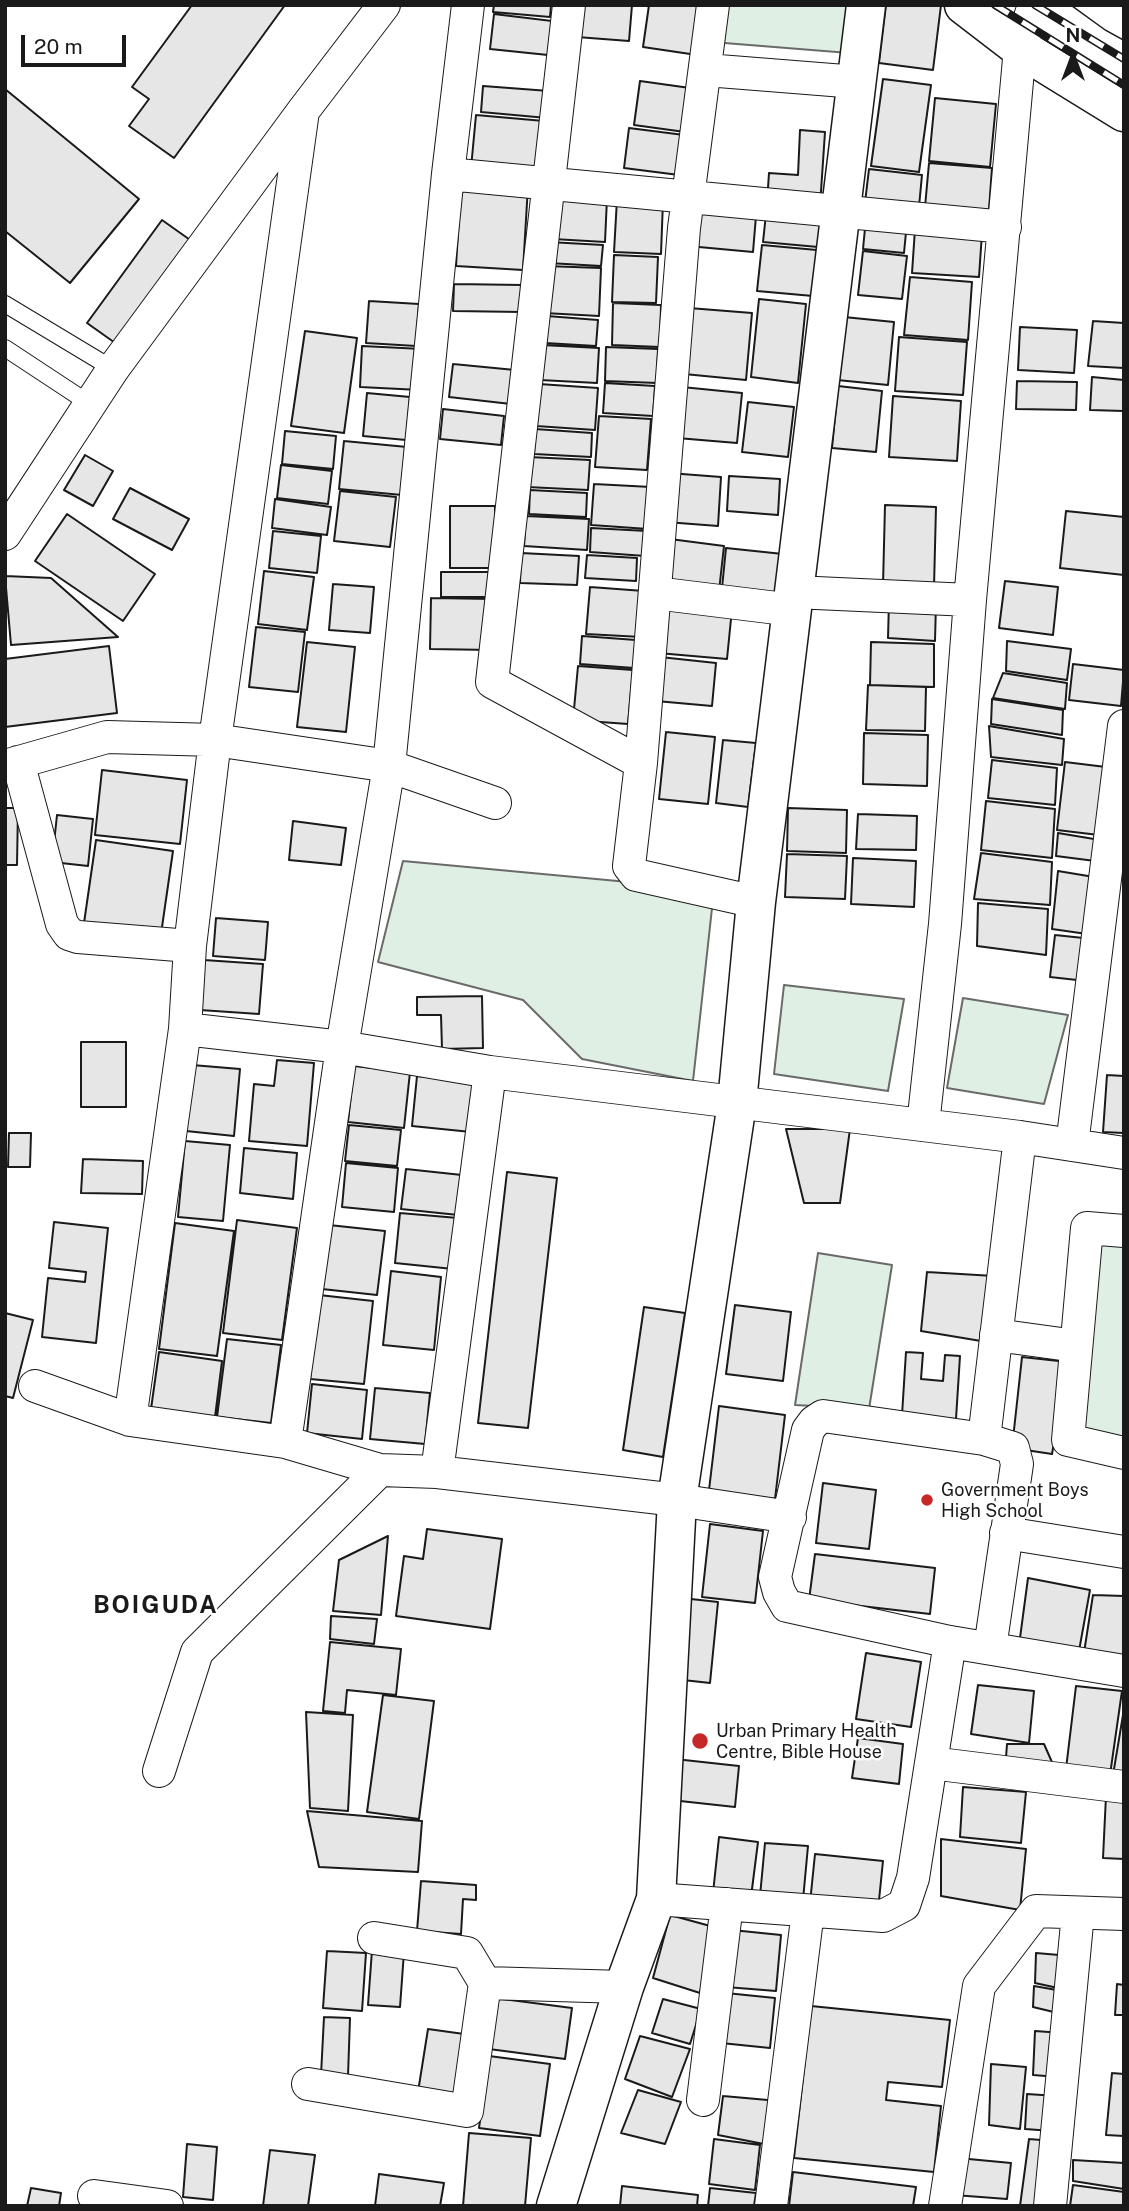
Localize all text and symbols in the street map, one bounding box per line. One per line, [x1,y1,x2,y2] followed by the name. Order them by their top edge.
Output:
[24,21,130,65] scale bar
[1038,21,1108,91] north arrow
[1066,24,1080,46] text: N
[34,34,83,59] text: 20 m
[941,1479,1089,1522] place label: Government Boys High School
[919,1492,935,1508] marker: Government Boys High School
[94,1592,218,1620] district label: BOIGUDA
[716,1720,897,1762] place label: Urban Primary Health Centre, Bible House
[690,1731,710,1751] marker: Urban Primary Health Centre, Bible House

